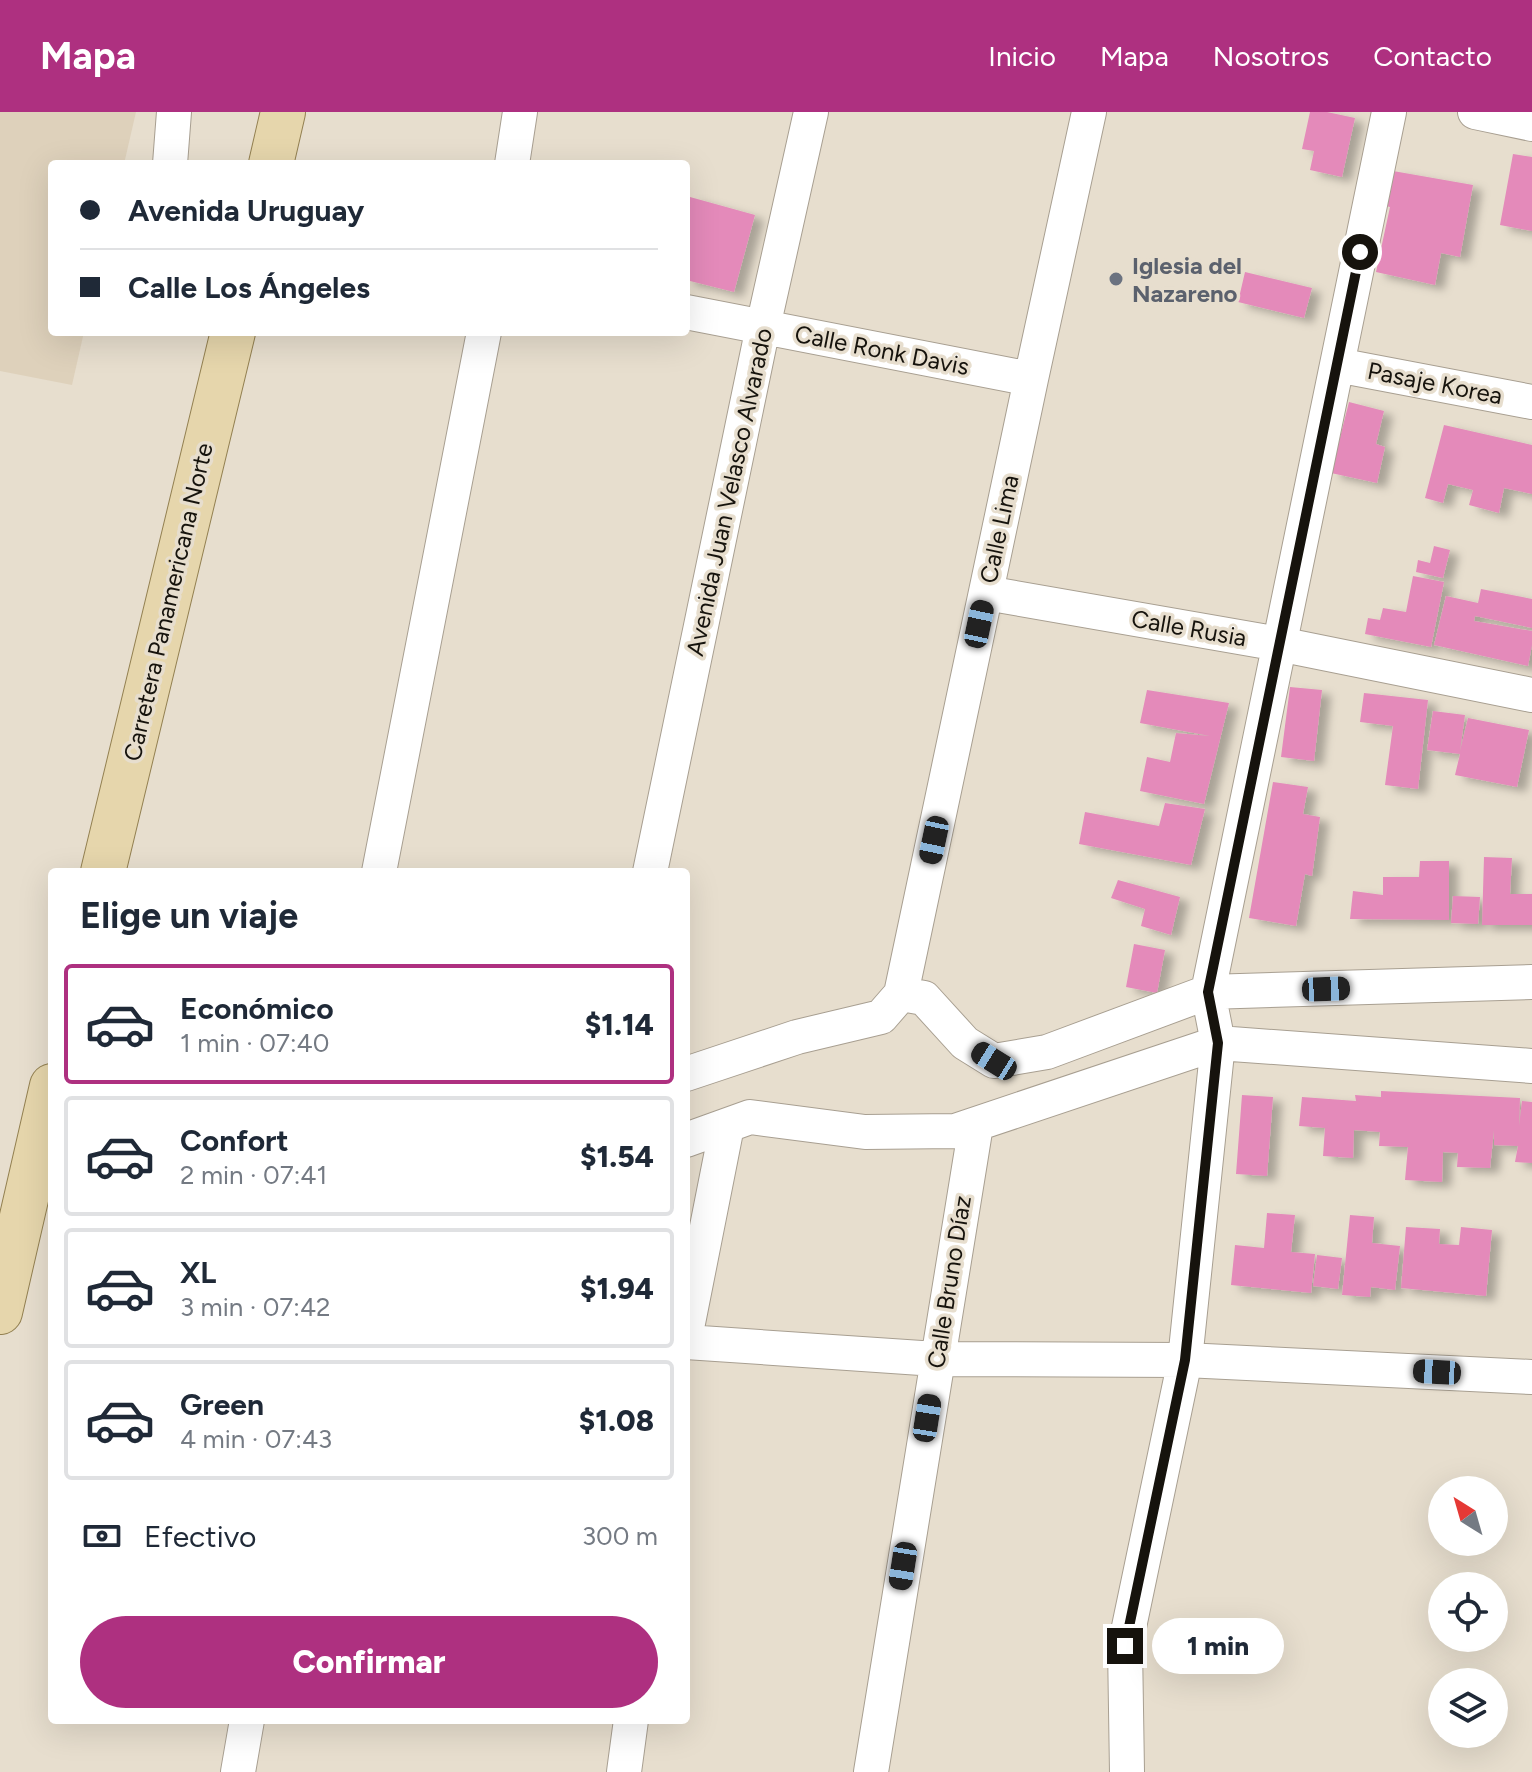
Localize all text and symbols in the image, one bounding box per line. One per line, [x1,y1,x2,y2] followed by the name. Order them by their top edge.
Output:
[40,33,136,79] text: Mapa
[988,39,1056,73] text: Inicio
[1100,39,1169,73] text: Mapa
[1213,39,1329,73] text: Nosotros
[1373,39,1492,73] text: Contacto
[128,192,364,229] text: Avenida Uruguay
[1342,234,1378,270] route start
[1132,251,1242,308] place label: Iglesia del Nazareno
[128,269,370,306] text: Calle Los Ángeles
[1107,270,1125,288] marker: Iglesia del Nazareno
[792,319,972,381] street label: Calle Ronk Davis
[680,325,778,659] street label: Avenida Juan Velasco Alvarado
[1365,356,1505,410] street label: Pasaje Korea
[117,440,219,764] street label: Carretera Panamericana Norte
[973,472,1025,586] street label: Calle Lima
[962,598,996,650] car
[1129,604,1249,652] street label: Calle Rusia
[917,814,951,866] car
[80,894,298,937] text: Elige un viaje
[1302,976,1350,1002] car
[84,988,156,1060] icon: car
[180,990,334,1027] text: Económico
[585,1006,654,1043] text: $1.14
[180,1027,329,1059] text: 1 min · 07:40
[967,1038,1021,1084] car
[84,1120,156,1192] icon: car
[180,1122,289,1159] text: Confort
[580,1138,654,1175] text: $1.54
[180,1159,327,1191] text: 2 min · 07:41
[921,1193,977,1371] street label: Calle Bruno Díaz
[84,1252,156,1324] icon: car
[180,1254,216,1291] text: XL
[580,1270,654,1307] text: $1.94
[180,1291,331,1323] text: 3 min · 07:42
[1412,1359,1462,1385] car
[84,1384,156,1456] icon: car
[180,1386,264,1423] text: Green
[911,1392,943,1444] car
[579,1402,654,1439] text: $1.08
[180,1423,332,1455] text: 4 min · 07:43
[1428,1476,1508,1556] north arrow
[1428,1476,1508,1748] map controls
[80,1514,124,1558] icon: cash
[144,1518,256,1555] text: Efectivo
[582,1520,658,1552] text: 300 m
[887,1540,919,1592] car
[1428,1572,1508,1652] button: locate
[80,1616,658,1708] button: Confirmar
[1153,1618,1285,1674] callout: 1 min
[1107,1628,1143,1664] route end
[1187,1630,1249,1662] text: 1 min
[1428,1668,1508,1748] button: layers

